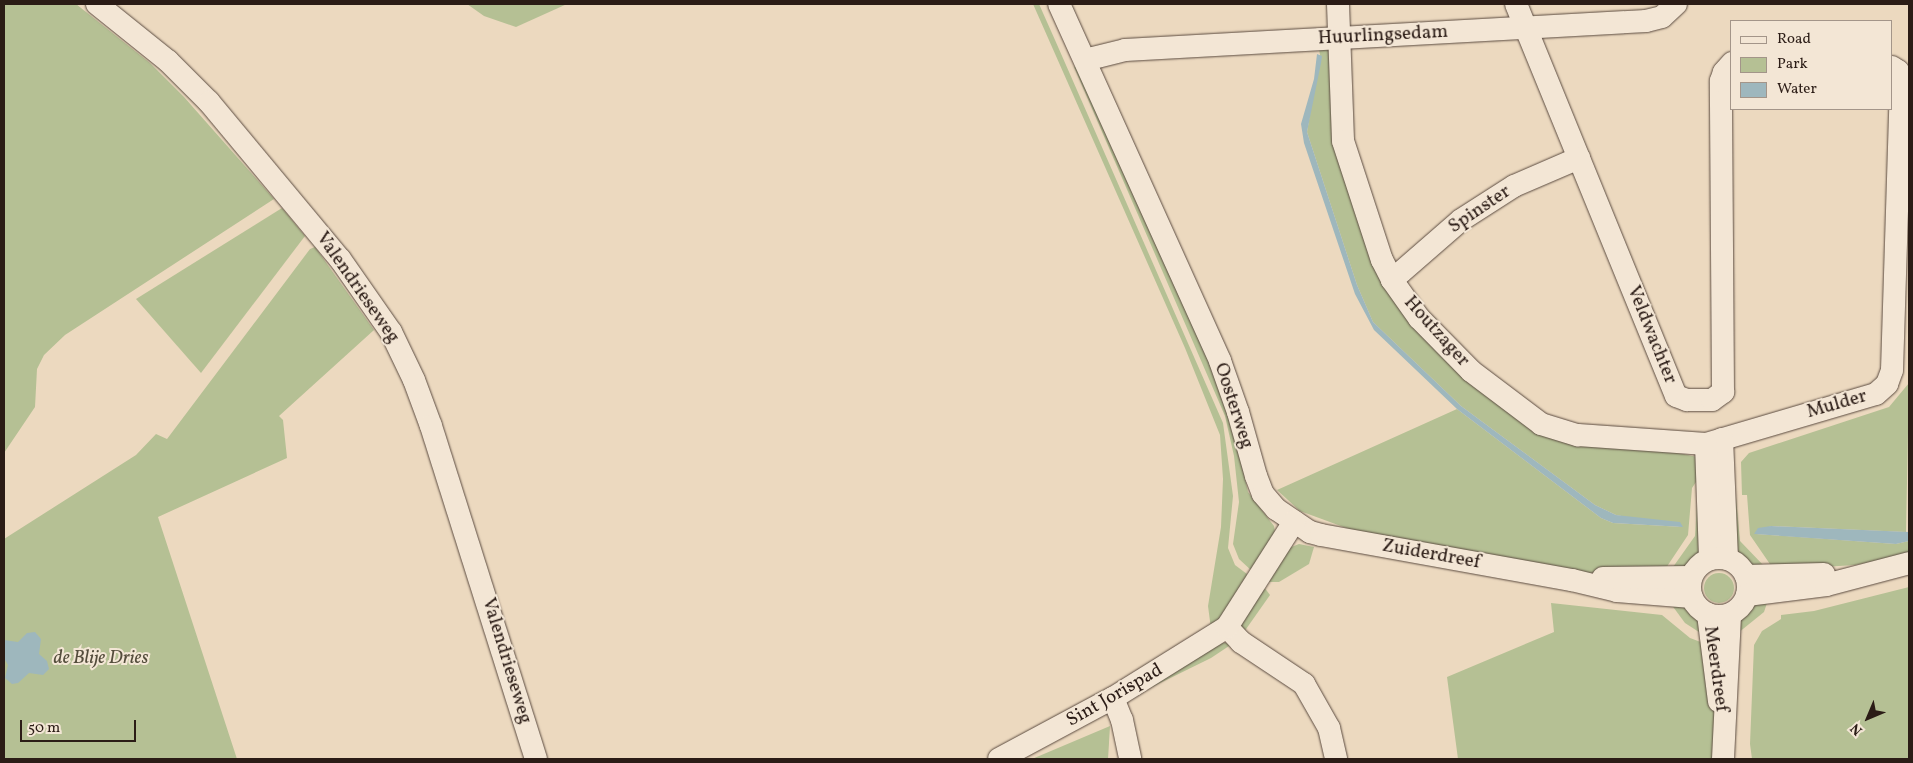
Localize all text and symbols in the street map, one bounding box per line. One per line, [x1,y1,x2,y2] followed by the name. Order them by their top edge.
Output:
[1730,20,1893,110] legend
[1317,21,1449,51] street label: Huurlingsedam
[1777,29,1811,50] text: Road
[1777,54,1808,75] text: Park
[1777,79,1817,100] text: Water
[1445,181,1515,239] street label: Spinster
[310,228,404,348] street label: Valendrieseweg
[1621,283,1681,387] street label: Veldwachter
[1398,292,1474,372] street label: Houtzager
[1208,360,1258,452] street label: Oosterweg
[1804,386,1870,424] street label: Mulder
[1380,535,1482,575] street label: Zuiderdreef
[476,595,536,727] street label: Valendrieseweg
[1698,625,1732,713] street label: Meerdreef
[54,648,148,670] park label: de Blije Dries
[1063,659,1167,733] street label: Sint Jorispad
[1843,693,1893,743] north arrow
[22,710,139,742] scale bar
[28,718,60,739] text: 50 m
[1847,719,1867,739] text: N

